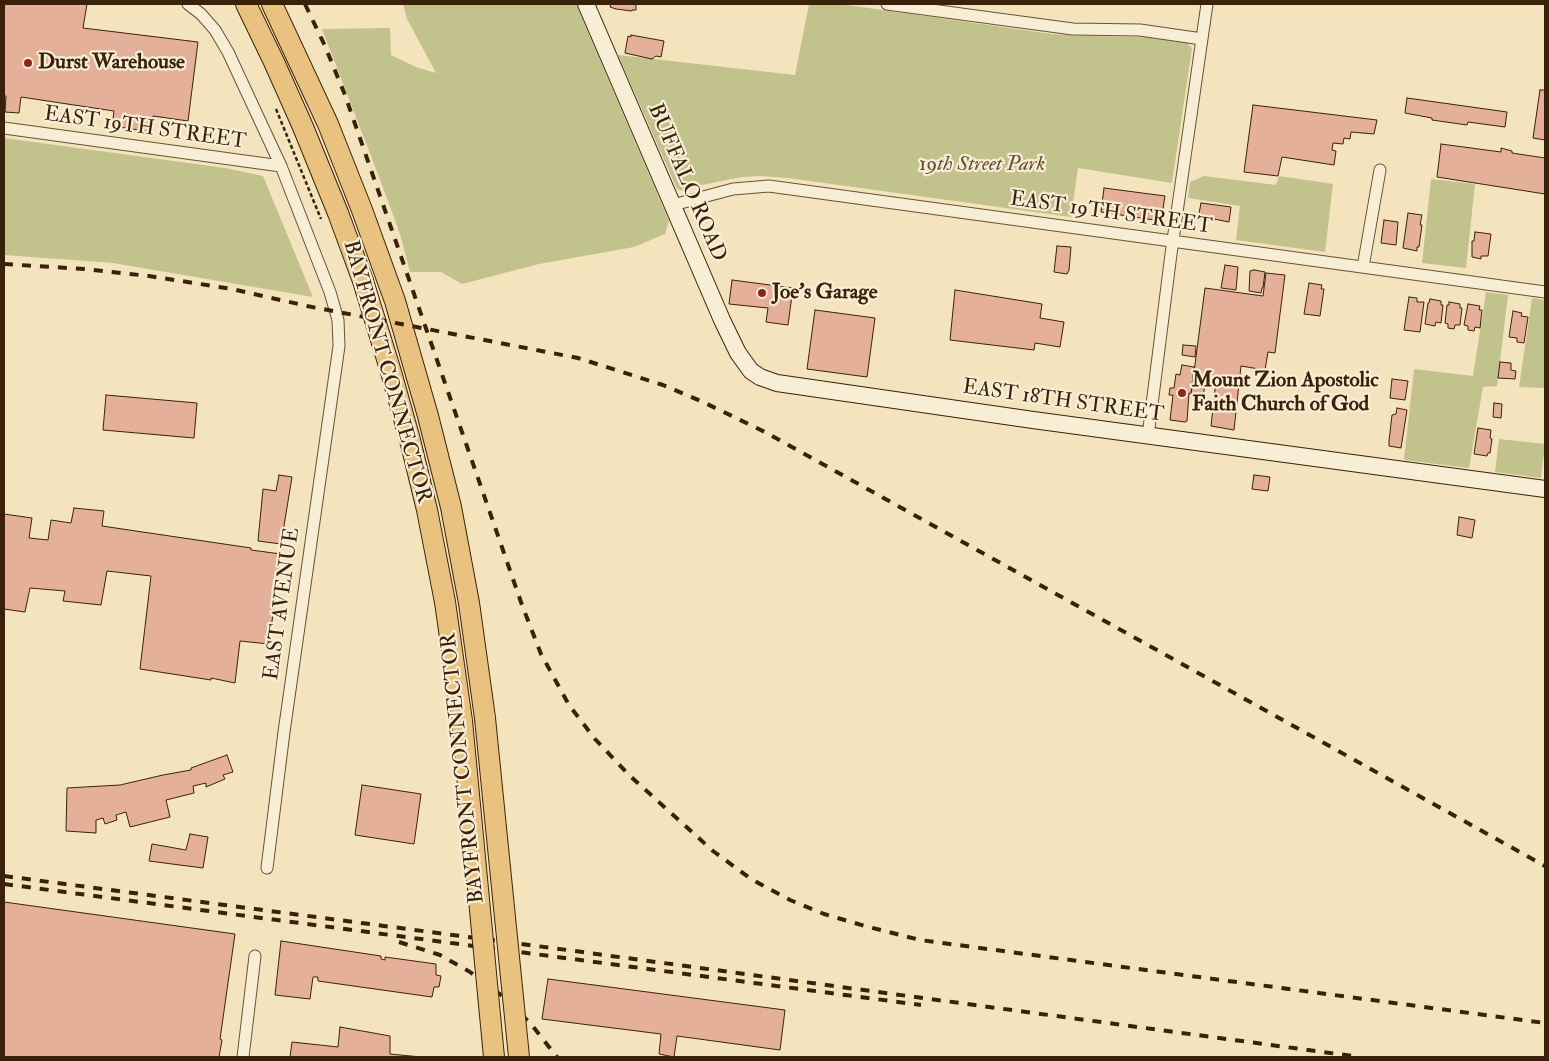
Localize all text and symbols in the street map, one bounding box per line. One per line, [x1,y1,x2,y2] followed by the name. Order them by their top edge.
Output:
[38,50,185,76] place label: Durst Warehouse
[22,57,34,69] marker: Durst Warehouse
[641,100,731,266] street label: BUFFALO ROAD
[42,102,248,156] street label: EAST 19TH STREET
[919,152,1045,178] park label: 19th Street Park
[1008,187,1214,241] street label: EAST 19TH STREET
[336,238,436,506] street label: BAYFRONT CONNECTOR
[772,280,877,306] place label: Joe's Garage
[756,287,768,299] marker: Joe's Garage
[1192,368,1379,418] place label: Mount Zion Apostolic Faith Church of God
[961,375,1165,429] street label: EAST 18TH STREET
[1176,387,1188,399] marker: Mount Zion Apostolic Faith Church of God
[260,526,306,682] street label: EAST AVENUE
[437,631,491,905] street label: BAYFRONT CONNECTOR

